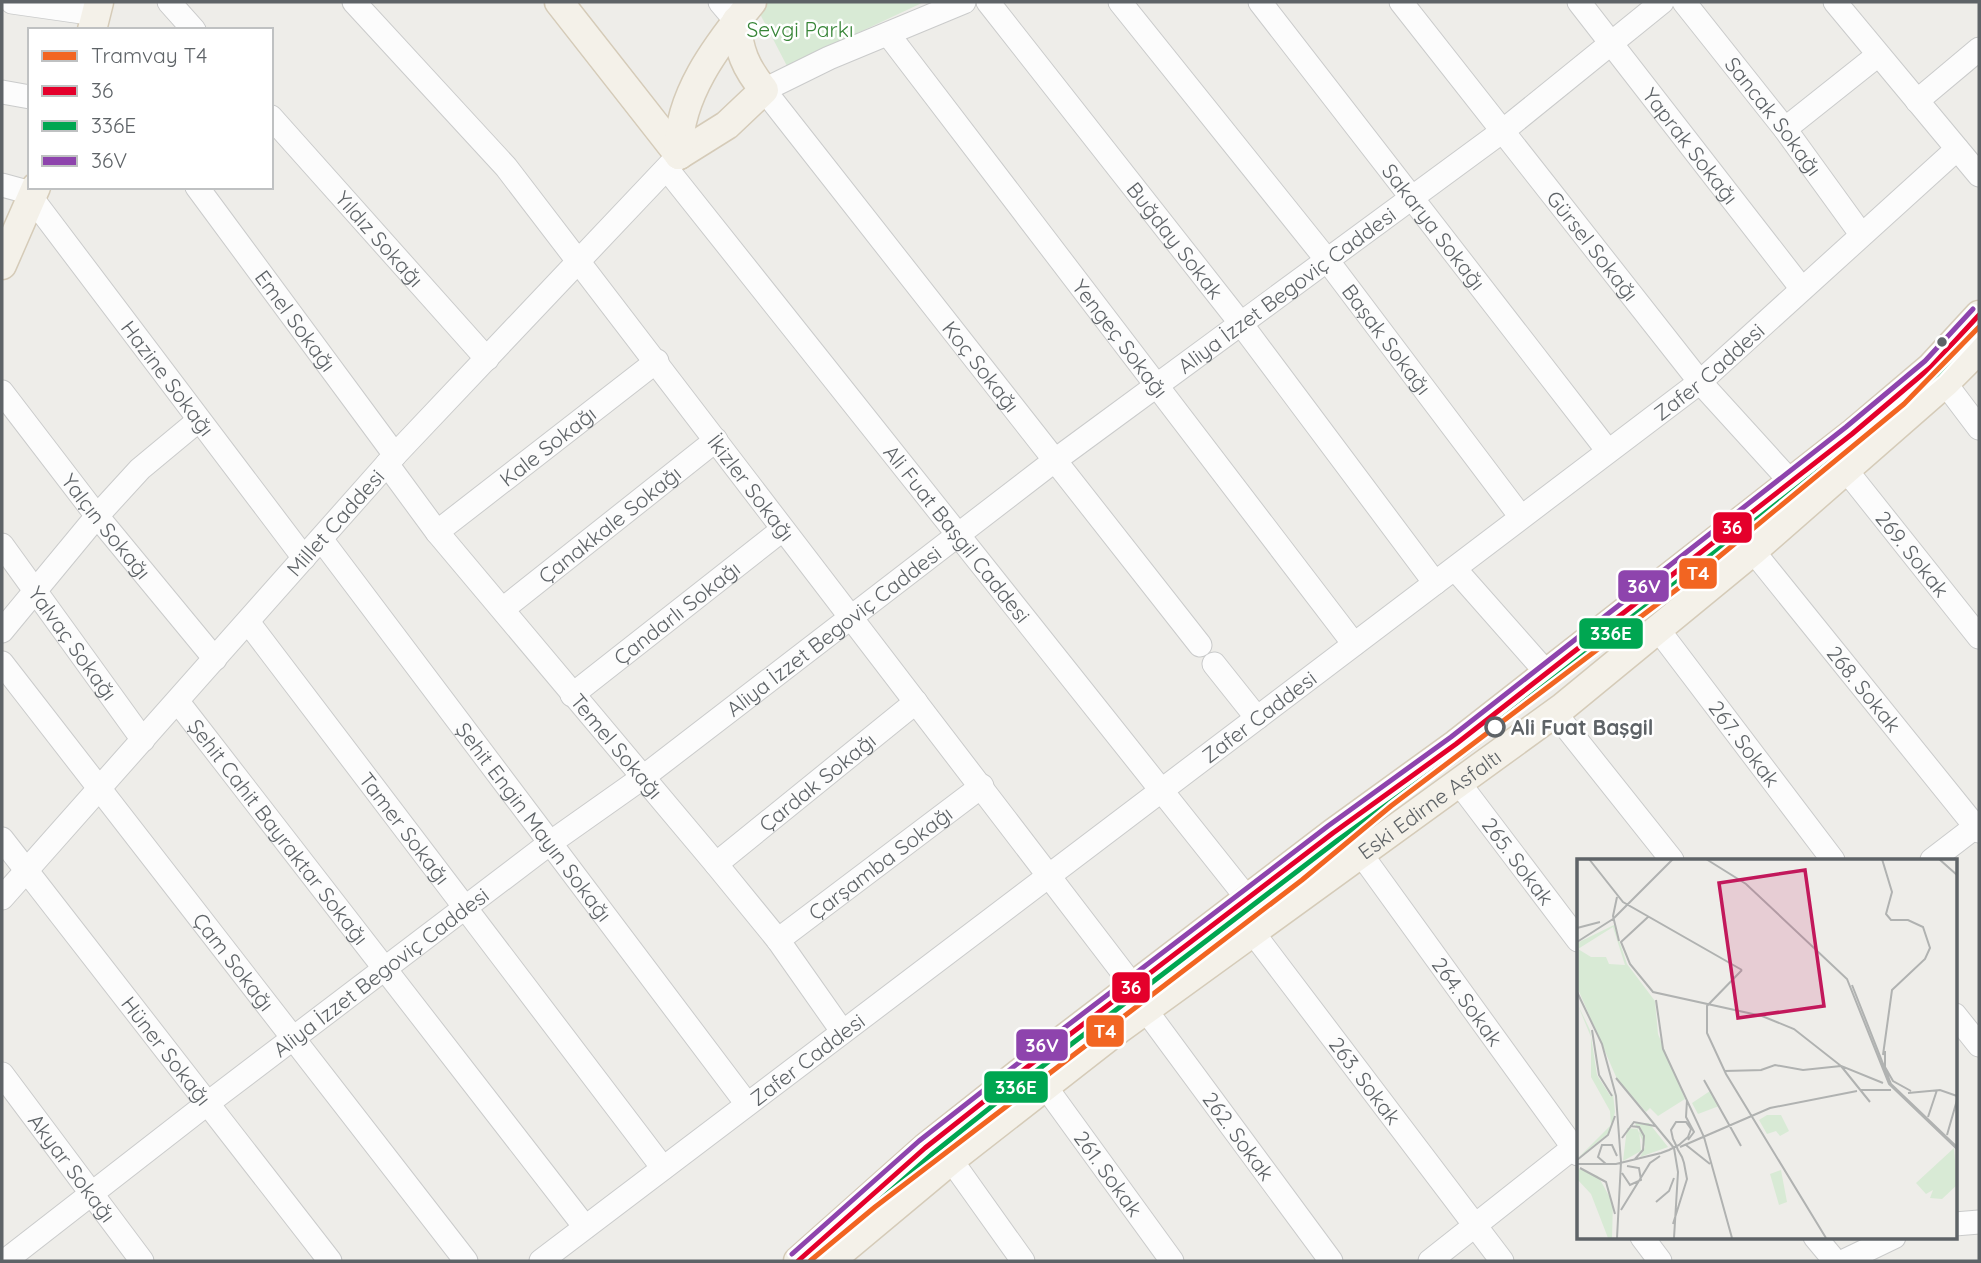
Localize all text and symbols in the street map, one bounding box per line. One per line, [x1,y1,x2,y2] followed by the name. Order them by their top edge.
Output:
[747,16,853,42] park label: Sevgi Parkı
[28,28,273,189] legend
[91,42,207,68] text: Tramvay T4
[1719,51,1827,181] street label: Sancak Sokağı
[91,77,113,103] text: 36
[1637,82,1744,209] street label: Yaprak Sokağı
[91,112,136,138] text: 336E
[91,147,127,173] text: 36V
[1377,158,1491,295] street label: Sakarya Sokağı
[1121,177,1229,304] street label: Buğday Sokak
[330,185,429,292] street label: Yıldız Sokağı
[1541,185,1644,306] street label: Gürsel Sokağı
[1172,201,1401,379] street label: Aliya İzzet Begoviç Caddesi
[250,265,342,376] street label: Emel Sokağı
[1067,274,1174,403] street label: Yengeç Sokağı
[1337,279,1437,400] street label: Başak Sokağı
[116,315,220,441] street label: Hazine Sokağı
[937,315,1025,417] street label: Koç Sokağı
[1648,317,1769,426] street label: Zafer Caddesi
[1935,335,1949,349] unlabelled marker
[494,400,601,492] street label: Kale Sokağı
[702,429,800,546] street label: İkizler Sokağı
[878,439,1036,628] street label: Ali Fuat Başgil Caddesi
[533,460,686,589] street label: Çanakkale Sokağı
[281,464,389,581] street label: Millet Caddesi
[56,468,157,584] street label: Yalçın Sokağı
[1870,505,1955,602] street label: 269. Sokak
[1712,511,1753,544] line badge: 36
[1722,515,1742,539] text: 36
[721,540,946,722] street label: Aliya İzzet Begoviç Caddesi
[608,555,745,670] street label: Çandarlı Sokağı
[1678,557,1718,590] line badge: T4
[1686,561,1710,585] text: T4
[1617,569,1670,603] line badge: 36V
[1627,574,1661,598] text: 36V
[23,581,123,705] street label: Yalvaç Sokağı
[1578,617,1644,650] line badge: 336E
[1590,621,1632,645] text: 336E
[1822,640,1907,737] street label: 268. Sokak
[1196,665,1321,768] street label: Zafer Caddesi
[565,688,669,804] street label: Temel Sokağı
[1704,695,1786,792] street label: 267. Sokak
[183,714,374,950] street label: Şehit Cahit Bayraktar Sokağı
[1511,714,1654,740] place label: Ali Fuat Başgil
[451,717,618,926] street label: Şehit Engin Mayın Sokağı
[1485,717,1505,737] marker: Ali Fuat Başgil
[753,727,881,837] street label: Çardak Sokağı
[1353,743,1506,864] street label: Eski Edirne Asfaltı
[354,767,456,889] street label: Tamer Sokağı
[803,800,957,926] street label: Çarşamba Sokağı
[1477,812,1560,910] street label: 265. Sokak
[1577,859,1956,1238] inset map
[267,881,494,1062] street label: Aliya İzzet Begoviç Caddesi
[187,907,280,1016] street label: Çam Sokağı
[1427,952,1509,1051] street label: 264. Sokak
[1111,971,1151,1004] line badge: 36
[1121,975,1141,999] text: 36
[116,991,217,1110] street label: Hüner Sokağı
[745,1007,870,1111] street label: Zafer Caddesi
[1085,1014,1125,1048] line badge: T4
[1093,1019,1117,1043] text: T4
[1015,1028,1069,1062] line badge: 36V
[1324,1032,1407,1130] street label: 263. Sokak
[1025,1033,1059,1057] text: 36V
[983,1070,1049,1104] line badge: 336E
[995,1075,1037,1099] text: 336E
[1198,1087,1280,1186] street label: 262. Sokak
[23,1108,121,1227] street label: Akyar Sokağı
[1069,1125,1148,1221] street label: 261. Sokak

